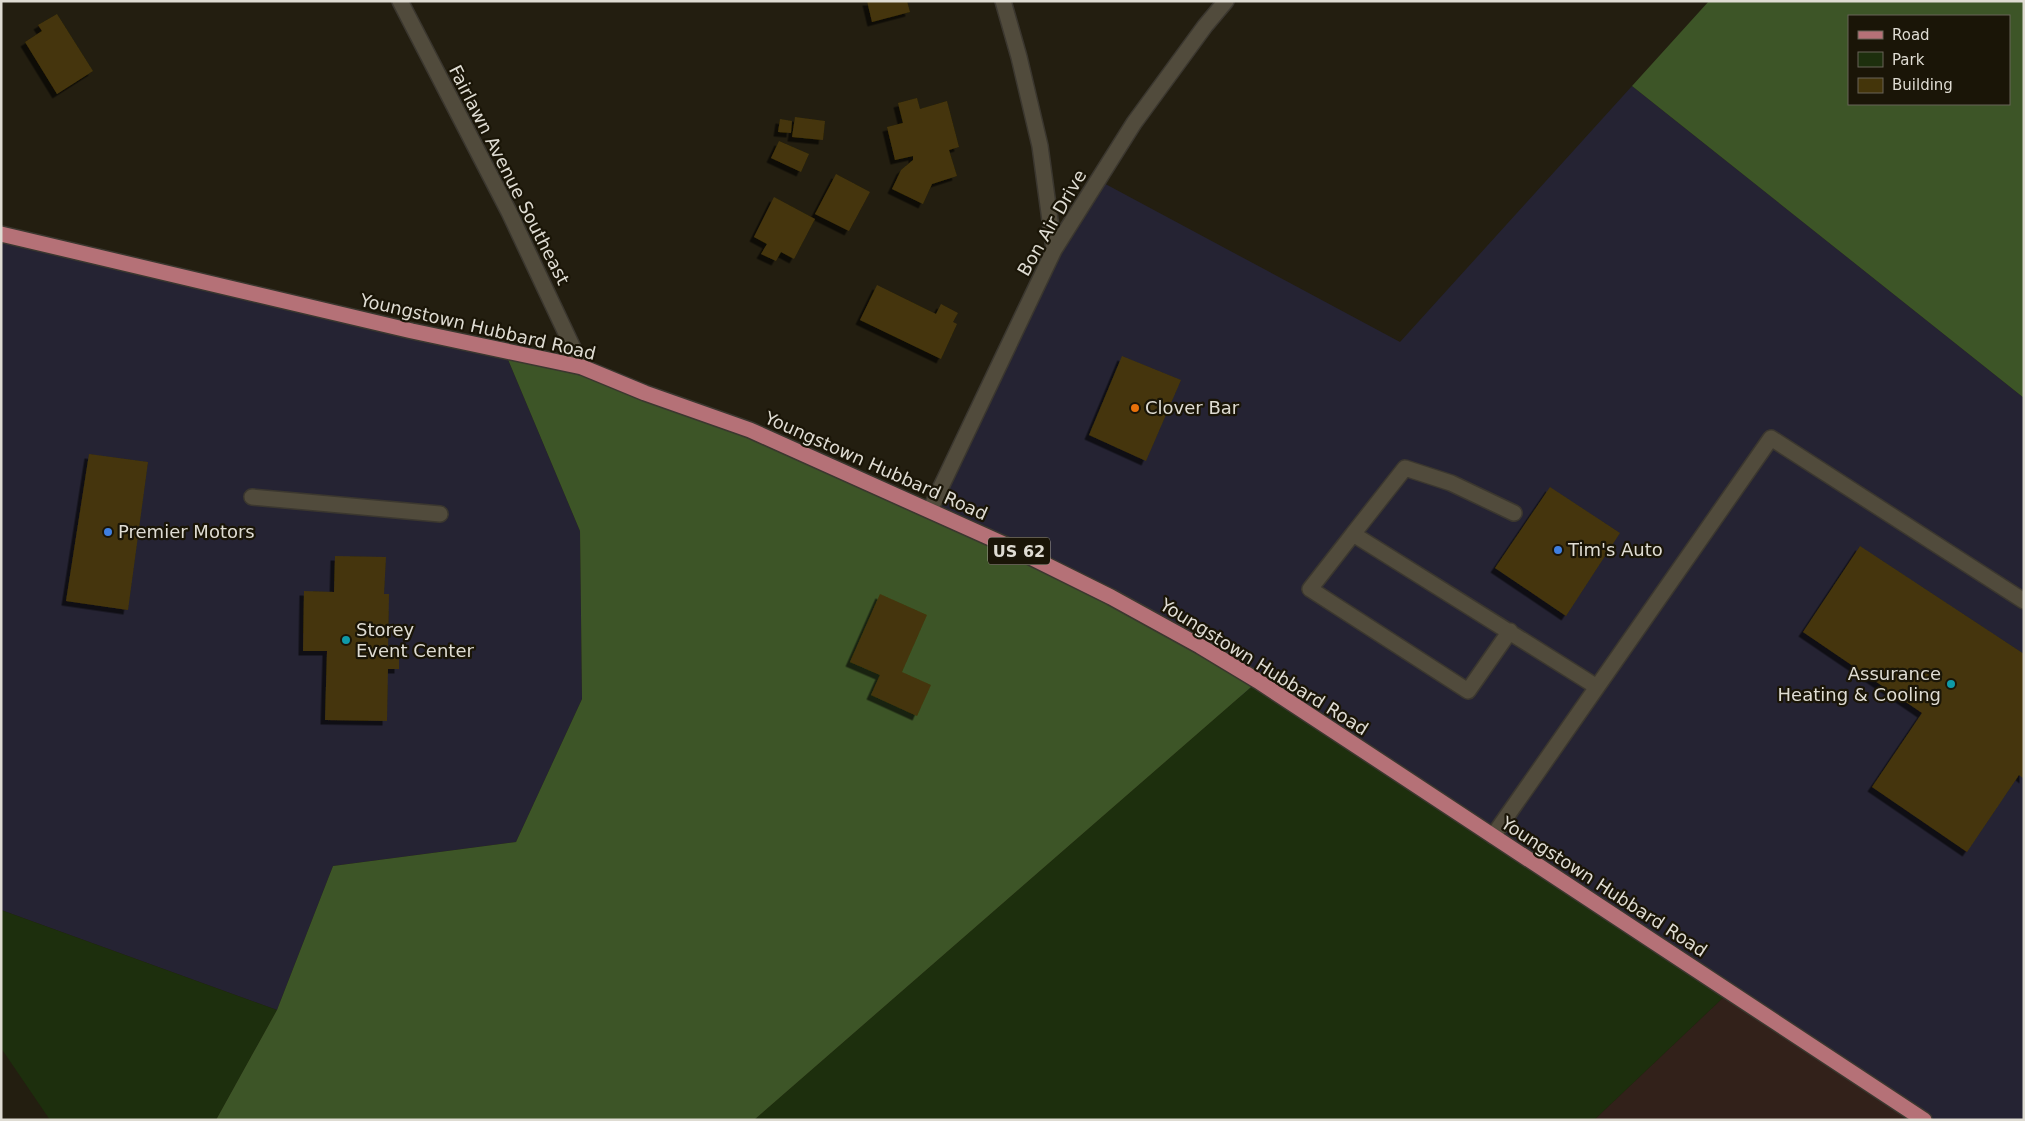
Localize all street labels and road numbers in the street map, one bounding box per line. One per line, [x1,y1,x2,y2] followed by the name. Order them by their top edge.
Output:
[445,62,574,288] street label: Fairlawn Avenue Southeast
[1013,166,1090,279] street label: Bon Air Drive
[357,289,598,364] street label: Youngstown Hubbard Road
[761,406,991,524] street label: Youngstown Hubbard Road
[988,538,1050,564] road number: US 62
[1155,593,1372,739] street label: Youngstown Hubbard Road
[1496,811,1711,961] street label: Youngstown Hubbard Road

